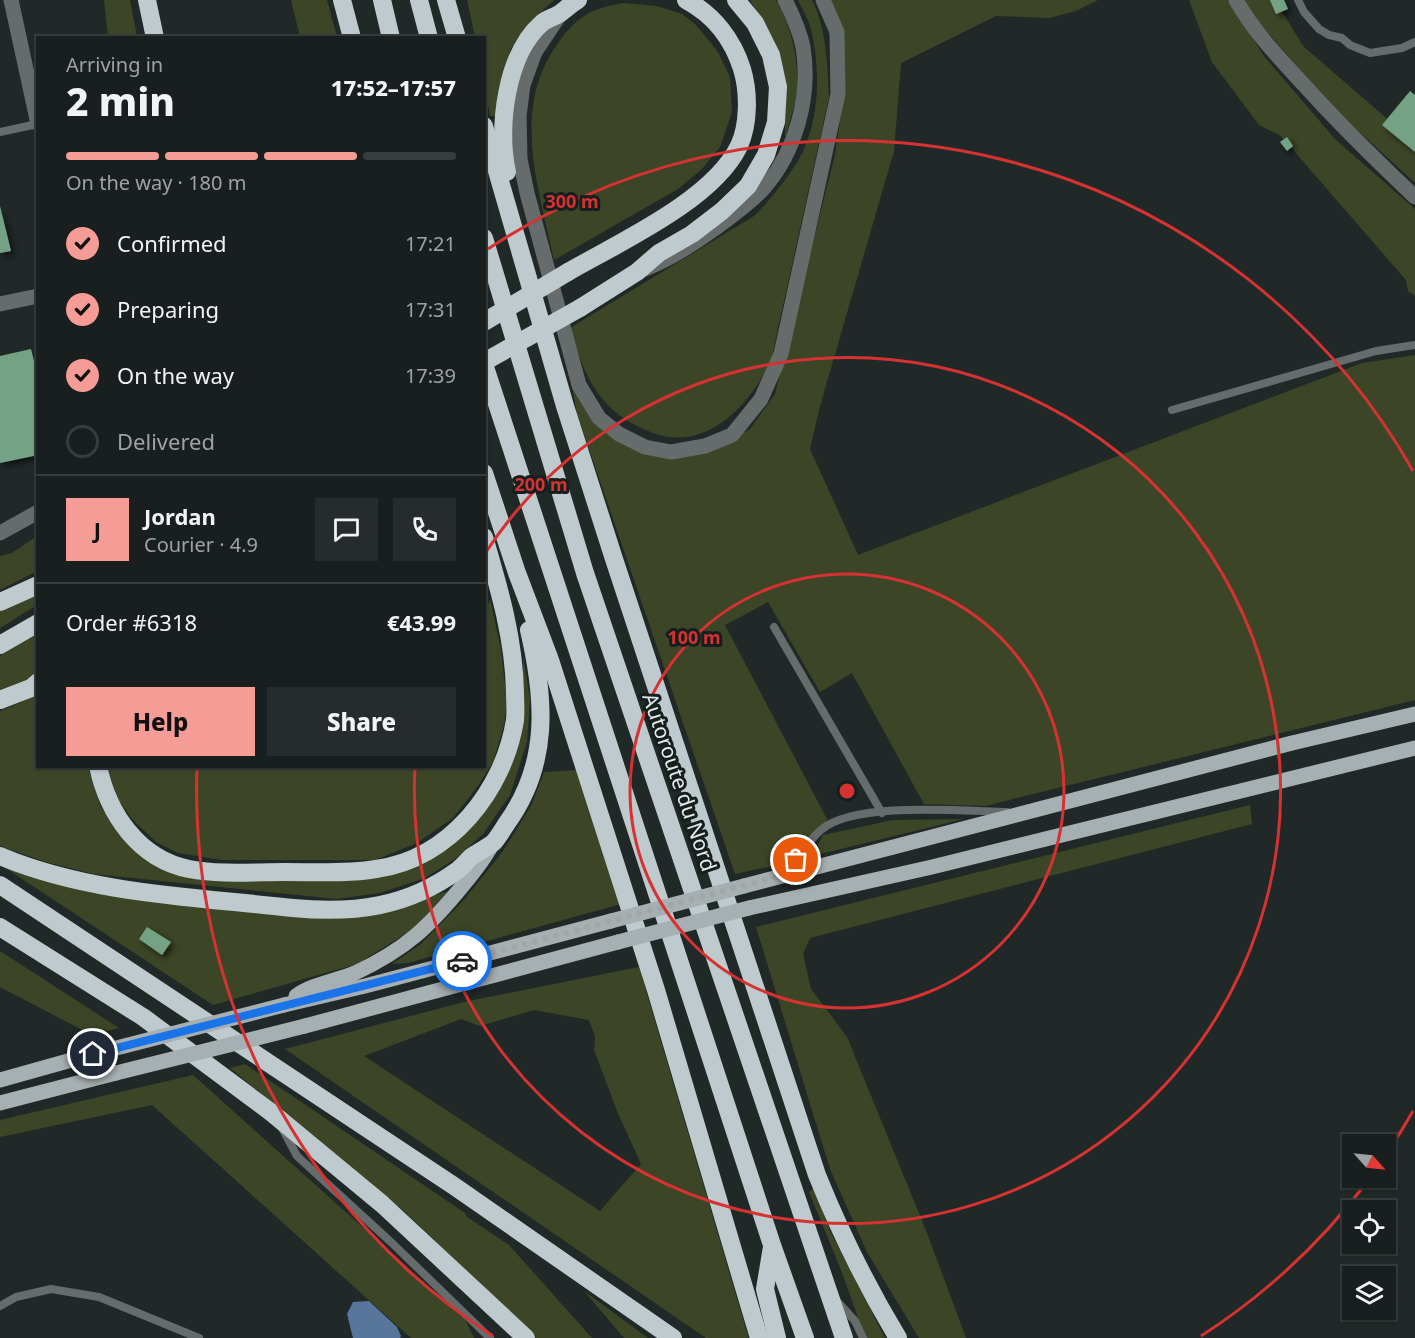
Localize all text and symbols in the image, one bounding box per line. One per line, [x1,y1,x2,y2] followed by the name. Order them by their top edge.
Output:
[66,51,163,78] text: Arriving in
[331,72,456,102] text: 17:52–17:57
[66,74,175,127] text: 2 min
[66,169,246,196] text: On the way · 180 m
[545,189,599,213] text: 300 m
[66,227,99,260] icon: check
[117,228,227,258] text: Confirmed
[405,230,456,257] text: 17:21
[66,293,99,326] icon: check
[117,294,219,324] text: Preparing
[405,296,456,323] text: 17:31
[66,359,99,392] icon: check
[117,360,234,390] text: On the way
[405,362,456,389] text: 17:39
[117,426,215,456] text: Delivered
[514,472,568,496] text: 200 m
[315,498,378,561] button: chat
[393,498,456,561] button: phone
[144,501,216,531] text: Jordan
[94,514,101,544] text: J
[144,531,258,558] text: Courier · 4.9
[66,607,197,637] text: Order #6318
[387,607,456,637] text: €43.99
[667,625,721,649] text: 100 m
[66,687,255,756] button: Help
[267,687,456,756] button: Share
[636,689,724,875] street label: Autoroute du Nord
[837,781,857,801] centre of rings
[770,834,821,885] pin
[779,843,812,876] icon: bag
[432,931,492,991] courier
[446,945,479,978] icon: car
[67,1028,118,1079] pin
[76,1037,109,1070] icon: home
[1342,1134,1396,1188] north arrow
[1342,1134,1396,1320] map controls
[1342,1200,1396,1254] button: locate
[1342,1266,1396,1320] button: layers

